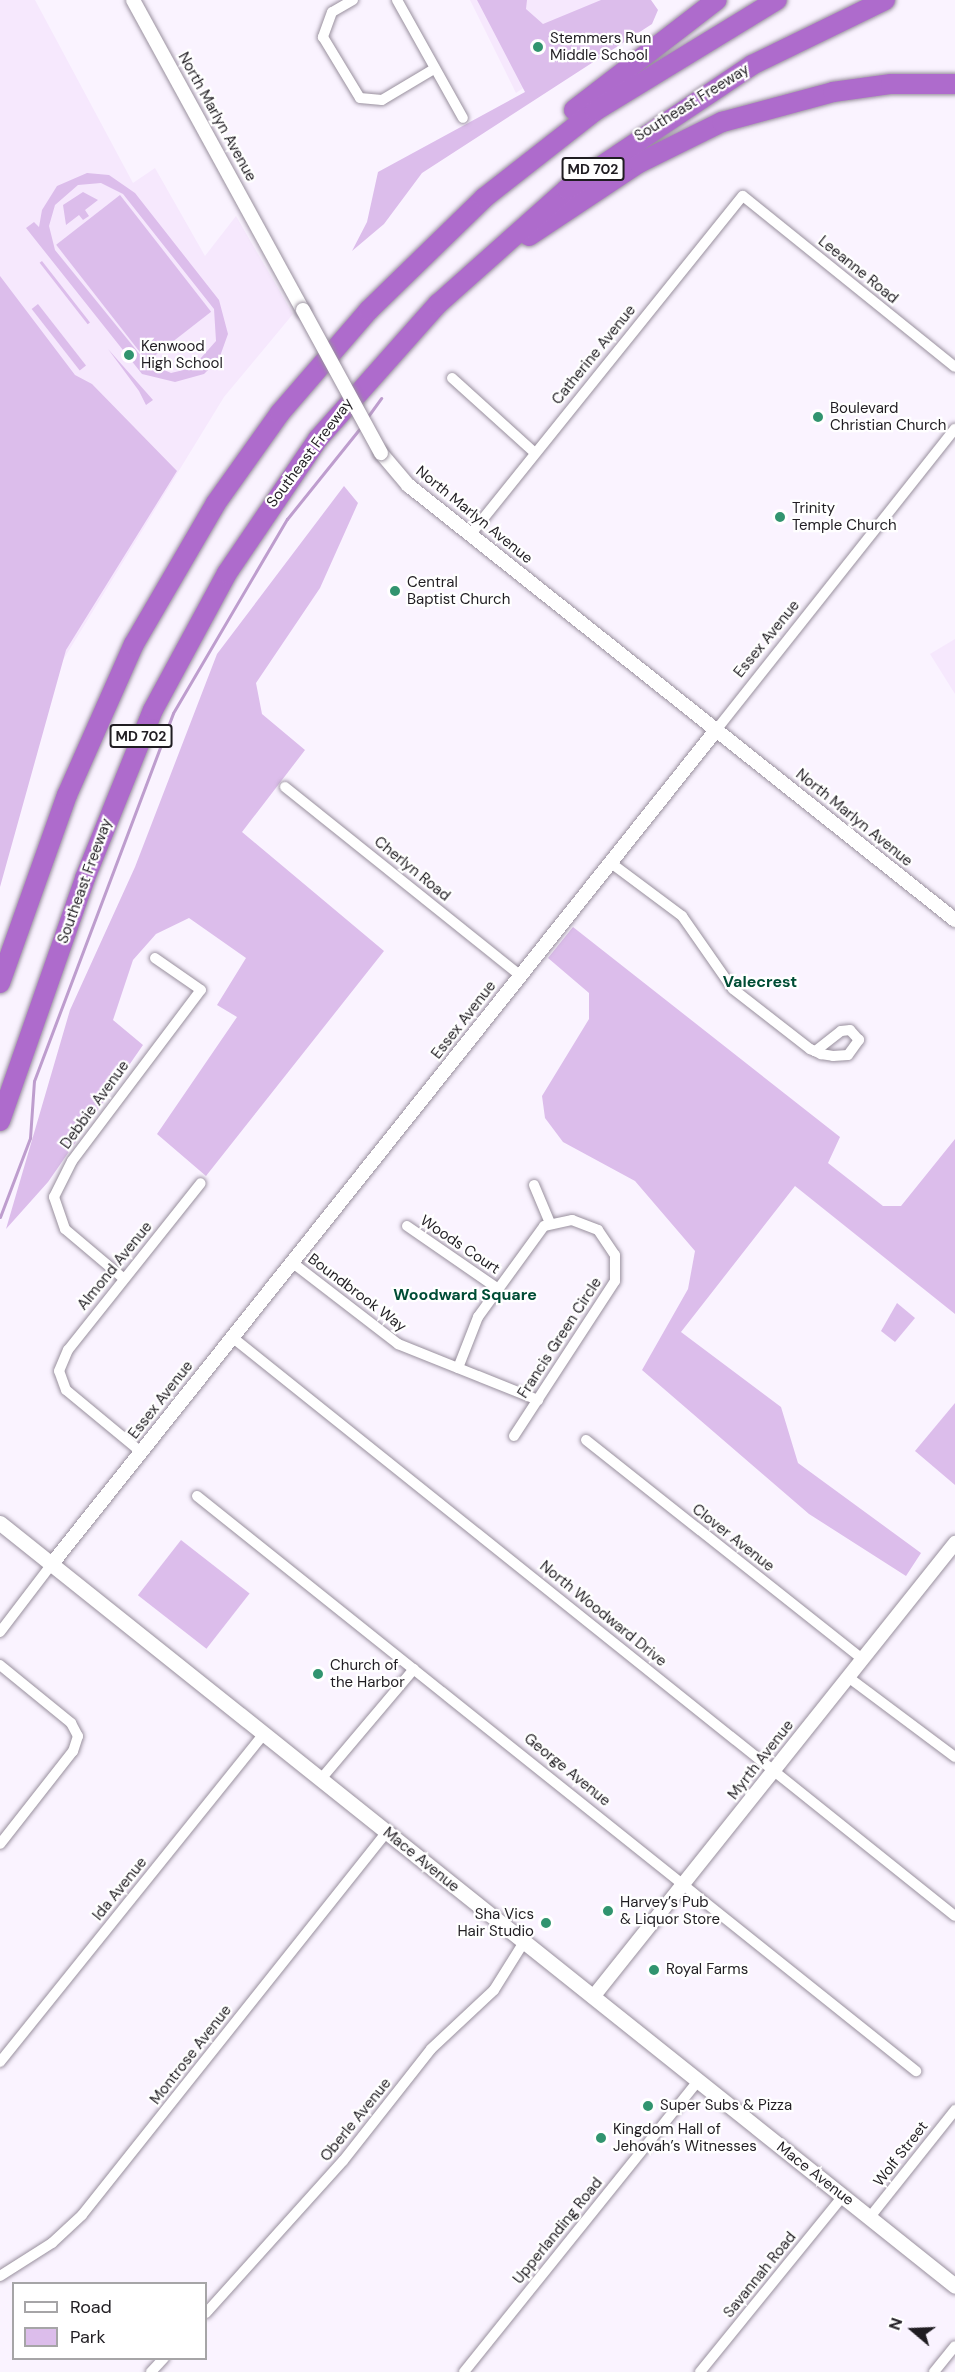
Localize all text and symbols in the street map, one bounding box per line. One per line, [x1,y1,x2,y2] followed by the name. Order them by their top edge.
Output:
[550,29,651,64] place label: Stemmers Run Middle School
[531,40,545,54] marker: Stemmers Run Middle School
[174,49,260,185] street label: North Marlyn Avenue
[631,60,753,146] street label: Southeast Freeway
[562,158,624,180] road number: MD 702
[814,232,902,308] street label: Leeanne Road
[548,302,640,408] street label: Catherine Avenue
[141,337,223,372] place label: Kenwood High School
[122,348,136,362] marker: Kenwood High School
[263,395,357,511] street label: Southeast Freeway
[830,399,946,434] place label: Boulevard Christian Church
[811,410,825,424] marker: Boulevard Christian Church
[412,462,536,568] street label: North Marlyn Avenue
[792,499,897,534] place label: Trinity Temple Church
[773,510,787,524] marker: Trinity Temple Church
[407,573,510,608] place label: Central Baptist Church
[388,584,402,598] marker: Central Baptist Church
[730,597,804,681] street label: Essex Avenue
[110,725,172,747] road number: MD 702
[792,765,916,871] street label: North Marlyn Avenue
[54,816,116,946] street label: Southeast Freeway
[370,833,454,905] street label: Cherlyn Road
[723,972,797,992] district label: Valecrest
[428,977,500,1063] street label: Essex Avenue
[57,1057,133,1153] street label: Debbie Avenue
[417,1212,503,1278] street label: Woods Court
[74,1218,156,1314] street label: Almond Avenue
[304,1250,410,1336] street label: Boundbrook Way
[514,1274,606,1402] street label: Francis Green Circle
[393,1285,537,1305] district label: Woodward Square
[125,1357,197,1443] street label: Essex Avenue
[688,1500,778,1576] street label: Clover Avenue
[536,1557,670,1671] street label: North Woodward Drive
[330,1656,405,1691] place label: Church of the Harbor
[311,1667,325,1681] marker: Church of the Harbor
[724,1717,798,1803] street label: Myrth Avenue
[520,1730,614,1810] street label: George Avenue
[379,1824,463,1896] street label: Mace Avenue
[89,1854,151,1924] street label: Ida Avenue
[620,1893,720,1928] place label: Harvey’s Pub & Liquor Store
[601,1904,615,1918] marker: Harvey’s Pub & Liquor Store
[457,1905,534,1940] place label: Sha Vics Hair Studio
[539,1916,553,1930] marker: Sha Vics Hair Studio
[666,1961,748,1979] place label: Royal Farms
[647,1963,661,1977] marker: Royal Farms
[147,2002,235,2108] street label: Montrose Avenue
[317,2075,395,2165] street label: Oberle Avenue
[660,2097,792,2115] place label: Super Subs & Pizza
[641,2099,655,2113] marker: Super Subs & Pizza
[870,2118,932,2190] street label: Wolf Street
[613,2120,757,2155] place label: Kingdom Hall of Jehovah’s Witnesses
[594,2131,608,2145] marker: Kingdom Hall of Jehovah’s Witnesses
[773,2138,857,2210] street label: Mace Avenue
[510,2174,606,2288] street label: Upperlanding Road
[720,2228,800,2322] street label: Savannah Road
[12,2282,207,2360] legend
[70,2295,112,2319] text: Road
[883,2300,943,2360] north arrow
[884,2315,907,2333] text: N
[70,2325,106,2349] text: Park

